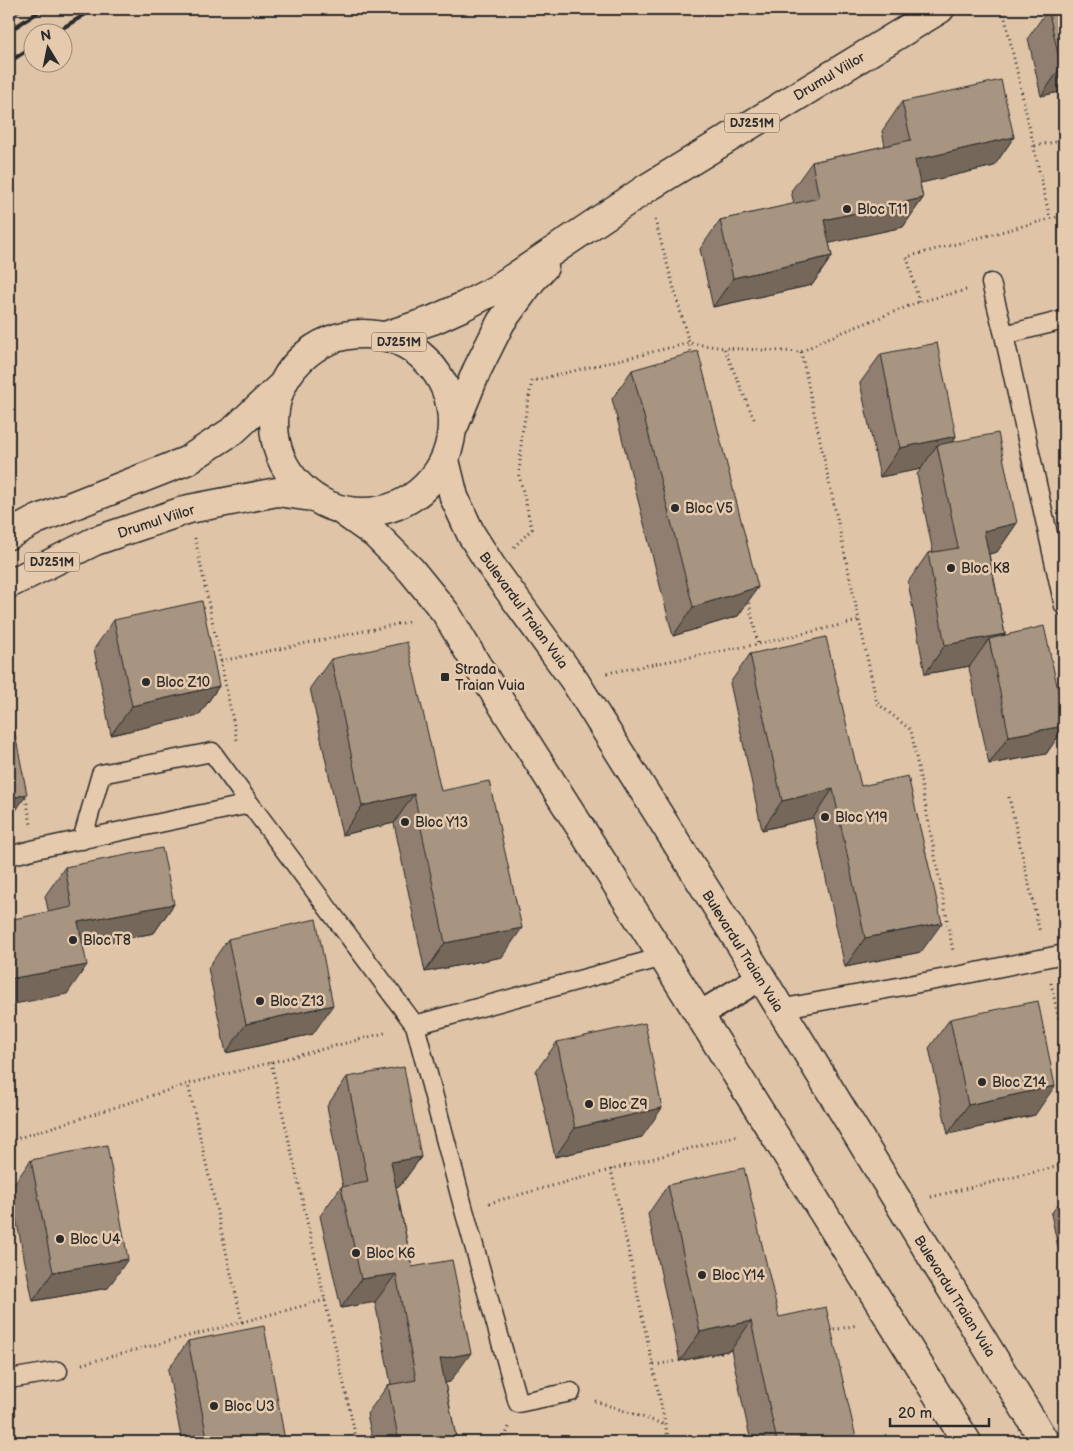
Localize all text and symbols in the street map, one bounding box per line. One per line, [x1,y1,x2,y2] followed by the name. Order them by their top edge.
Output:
[22,22,72,72] north arrow
[39,26,52,45] text: N
[791,48,869,104] street label: Drumul Viilor
[724,114,780,132] road number: DJ251M
[857,201,908,218] place label: Bloc T11
[841,203,853,215] marker: Bloc T11
[372,332,426,352] road number: DJ251M
[685,500,733,517] place label: Bloc V5
[115,501,198,542] street label: Drumul Viilor
[669,502,681,514] marker: Bloc V5
[476,549,572,672] street label: Bulevardul Traian Vuia
[24,552,80,572] road number: DJ251M
[961,560,1010,577] place label: Bloc K8
[945,562,957,574] marker: Bloc K8
[455,661,525,694] place label: Strada Traian Vuia
[439,671,451,683] marker: Strada Traian Vuia
[156,674,210,691] place label: Bloc Z10
[140,676,152,688] marker: Bloc Z10
[835,809,888,826] place label: Bloc Y19
[819,811,831,823] marker: Bloc Y19
[415,814,468,831] place label: Bloc Y13
[399,816,411,828] marker: Bloc Y13
[698,887,787,1015] street label: Bulevardul Traian Vuia
[83,932,131,949] place label: Bloc T8
[67,934,79,946] marker: Bloc T8
[270,993,324,1010] place label: Bloc Z13
[254,995,266,1007] marker: Bloc Z13
[992,1074,1047,1091] place label: Bloc Z14
[976,1076,988,1088] marker: Bloc Z14
[599,1096,647,1113] place label: Bloc Z9
[583,1098,595,1110] marker: Bloc Z9
[70,1231,121,1248] place label: Bloc U4
[910,1232,999,1360] street label: Bulevardul Traian Vuia
[54,1233,66,1245] marker: Bloc U4
[366,1245,416,1262] place label: Bloc K6
[350,1247,362,1259] marker: Bloc K6
[712,1267,765,1284] place label: Bloc Y14
[696,1269,708,1281] marker: Bloc Y14
[890,1396,989,1428] scale bar
[224,1398,275,1415] place label: Bloc U3
[208,1400,220,1412] marker: Bloc U3
[898,1404,932,1423] text: 20 m

